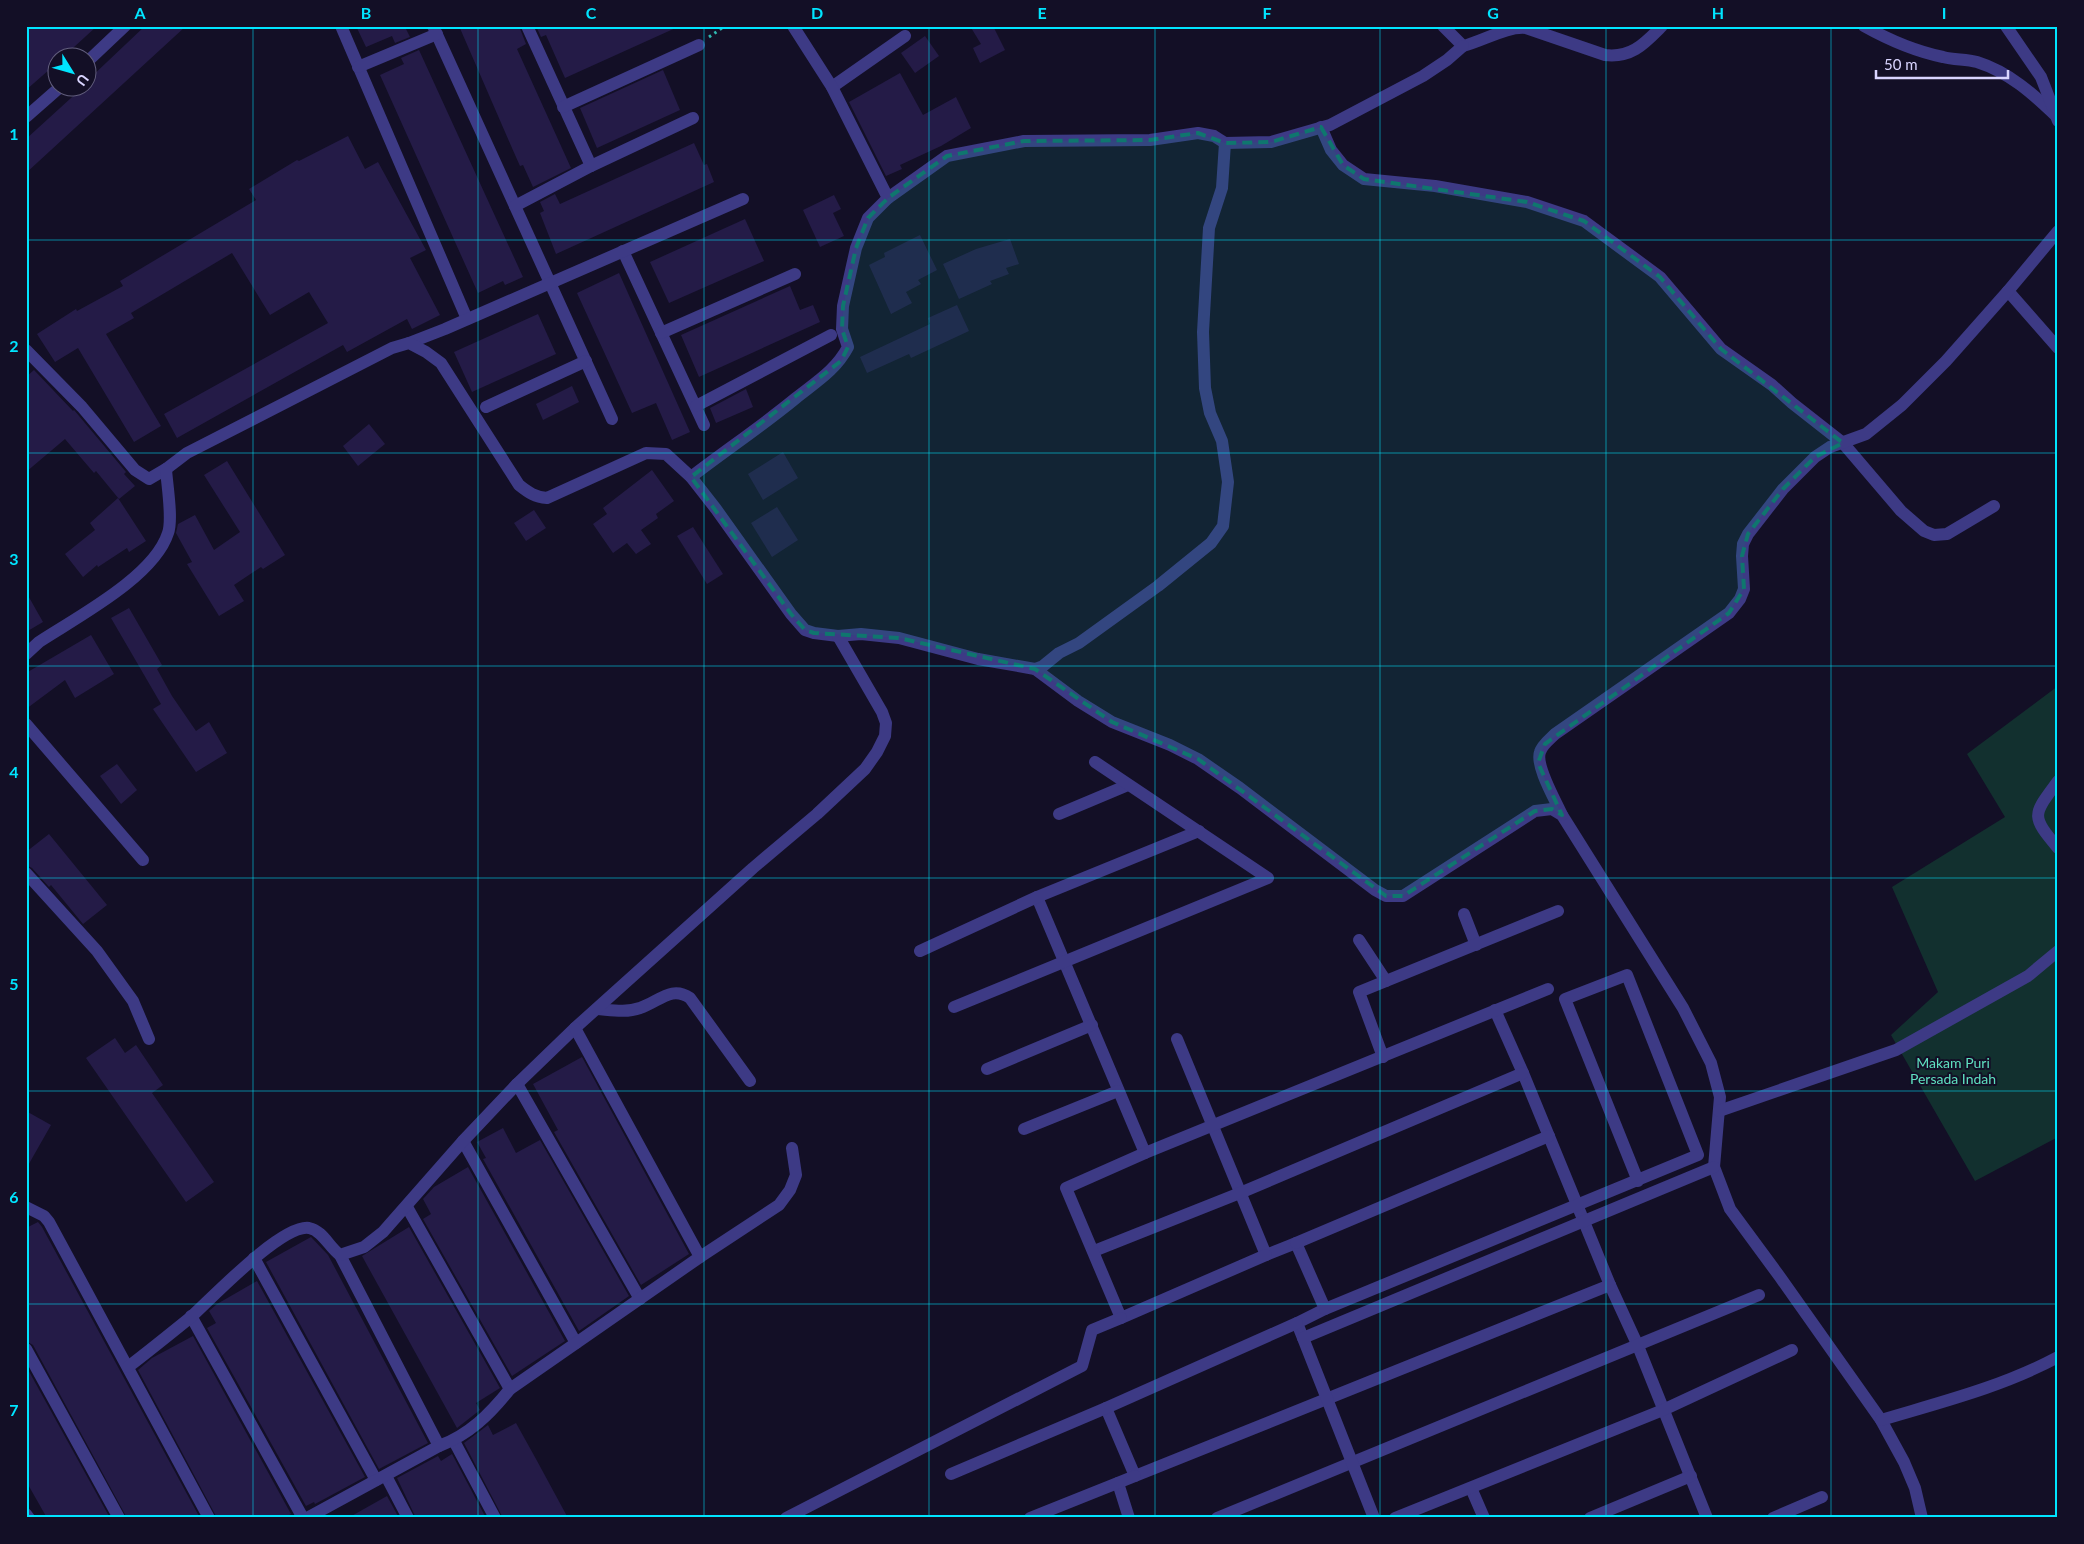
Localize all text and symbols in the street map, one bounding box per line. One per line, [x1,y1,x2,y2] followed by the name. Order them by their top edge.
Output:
[133,3,146,22] text: A
[361,3,371,22] text: B
[586,3,597,22] text: C
[811,3,823,22] text: D
[1037,3,1047,22] text: E
[1262,3,1272,22] text: F
[1487,3,1499,22] text: G
[1712,3,1724,22] text: H
[1942,3,1946,22] text: I
[48,48,98,98] north arrow
[1876,48,2009,80] scale bar
[1884,55,1918,73] text: 50 m
[73,71,93,89] text: U
[9,124,19,143] text: 1
[9,336,19,355] text: 2
[9,549,19,568] text: 3
[9,762,19,781] text: 4
[9,974,19,993] text: 5
[1910,1054,1996,1087] park label: Makam Puri Persada Indah
[9,1187,19,1206] text: 6
[9,1400,19,1419] text: 7

